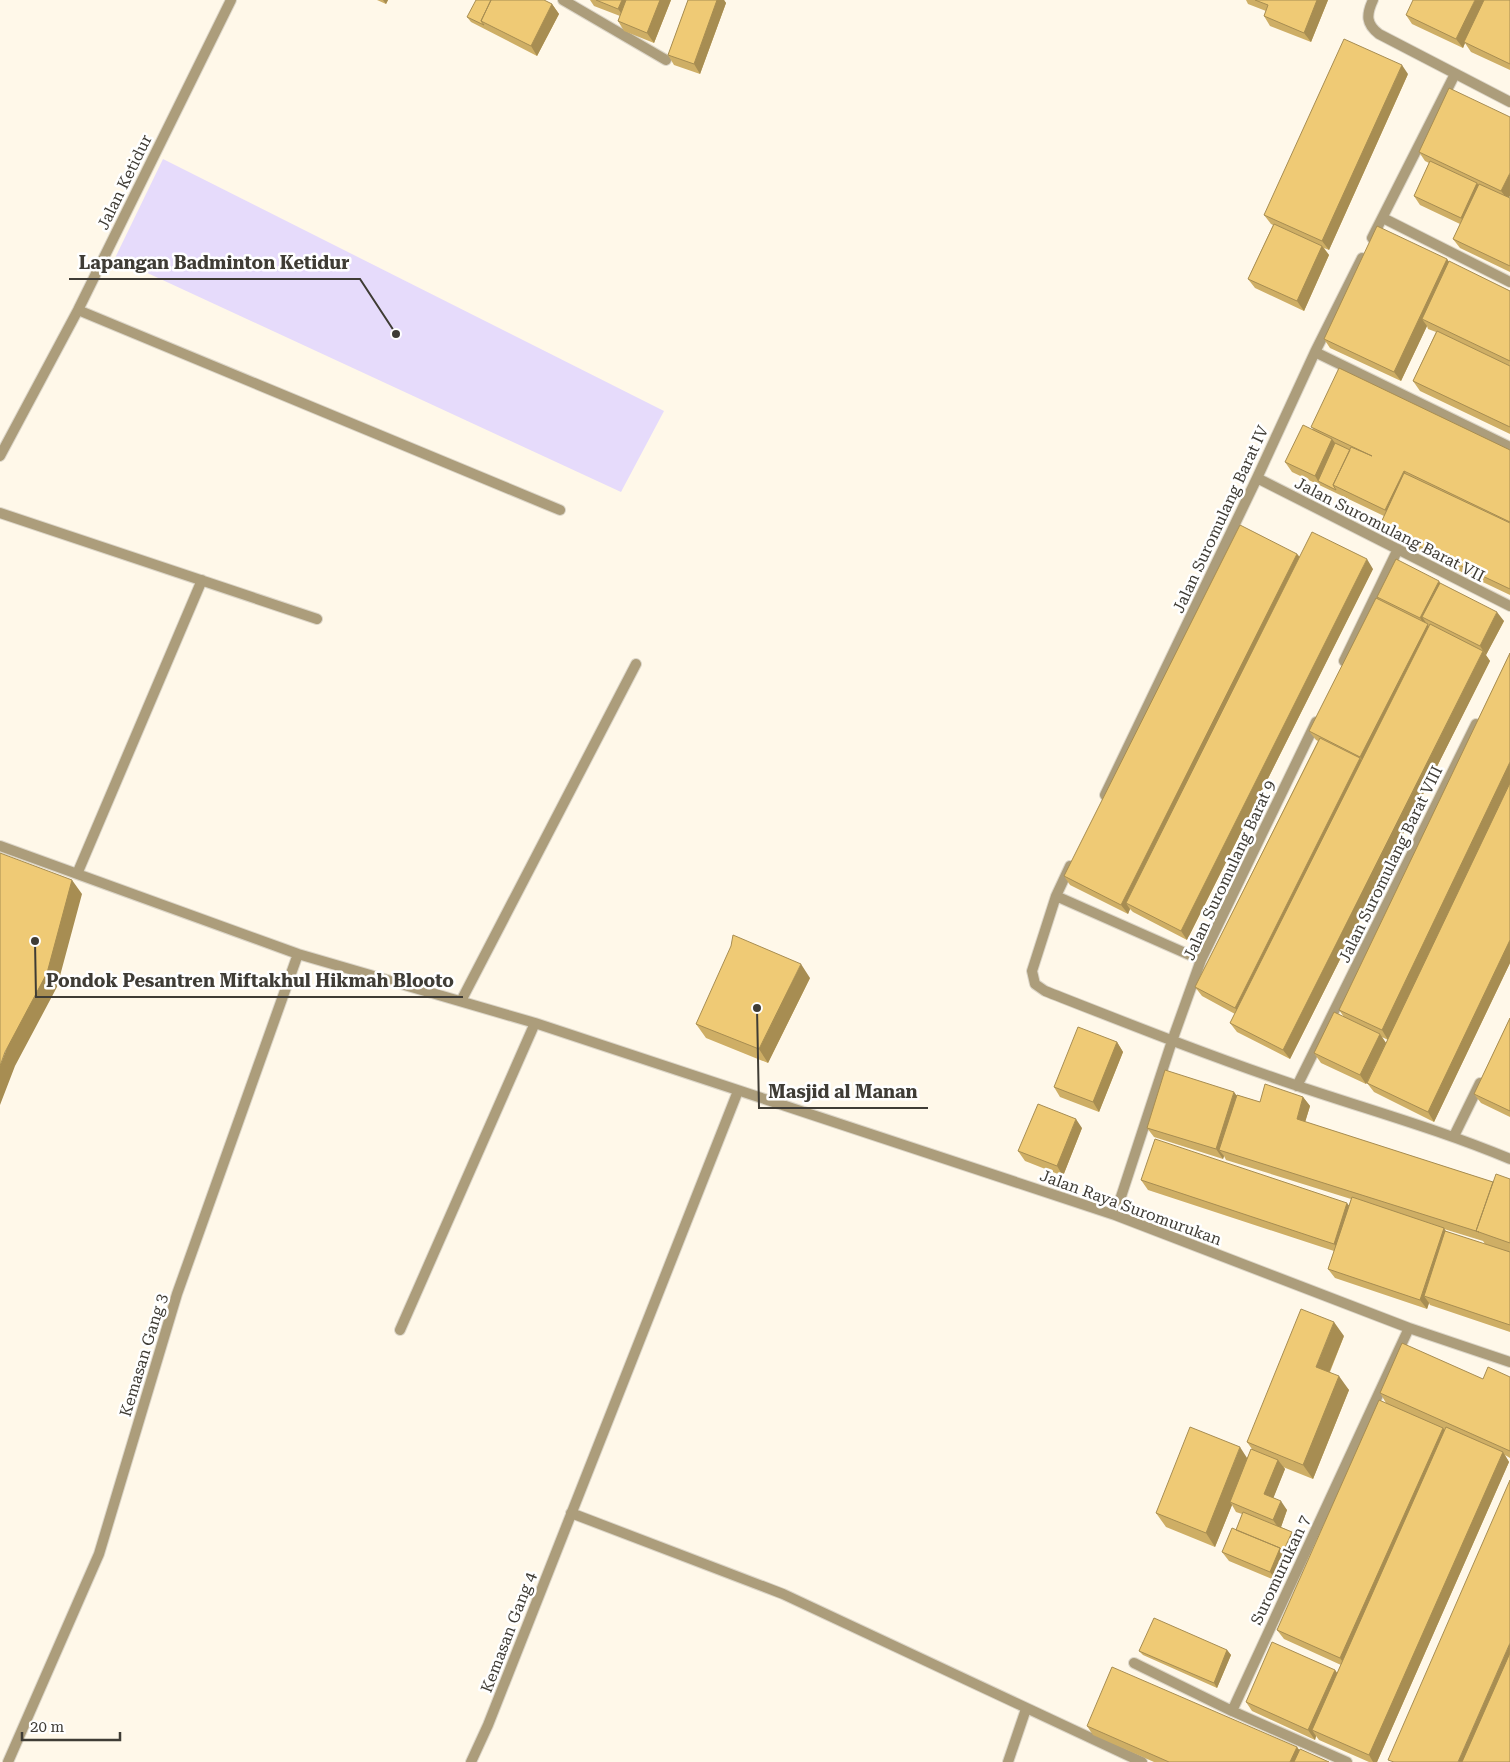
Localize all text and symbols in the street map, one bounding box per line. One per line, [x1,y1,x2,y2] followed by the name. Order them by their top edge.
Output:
[93,131,156,233] street label: Jalan Ketidur
[69,246,360,279] callout: Lapangan Badminton Ketidur
[79,252,349,273] text: Lapangan Badminton Ketidur
[1169,422,1273,616] street label: Jalan Suromulang Barat IV
[1292,473,1488,586] street label: Jalan Suromulang Barat VII
[1334,763,1446,966] street label: Jalan Suromulang Barat VIII
[1179,777,1280,963] street label: Jalan Suromulang Barat 9
[36,964,463,997] callout: Pondok Pesantren Miftakhul Hikmah Blooto
[46,970,454,991] text: Pondok Pesantren Miftakhul Hikmah Blooto
[759,1075,928,1108] callout: Masjid al Manan
[768,1081,918,1102] text: Masjid al Manan
[1037,1166,1224,1249] street label: Jalan Raya Suromurukan
[116,1291,171,1419] street label: Kemasan Gang 3
[1247,1512,1314,1628] street label: Suromurukan 7
[477,1569,540,1695] street label: Kemasan Gang 4
[22,1710,120,1742] scale bar
[30,1718,65,1736] text: 20 m

